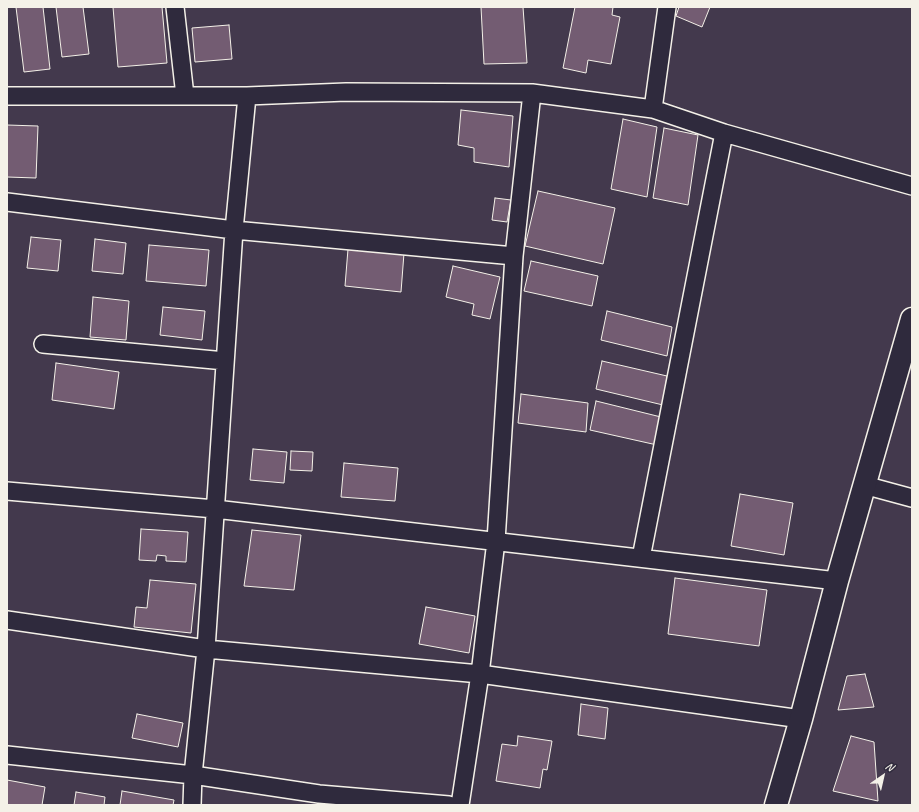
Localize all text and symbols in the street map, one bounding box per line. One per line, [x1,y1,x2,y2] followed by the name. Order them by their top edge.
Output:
[863,756,903,796] north arrow
[883,758,896,774] text: N

